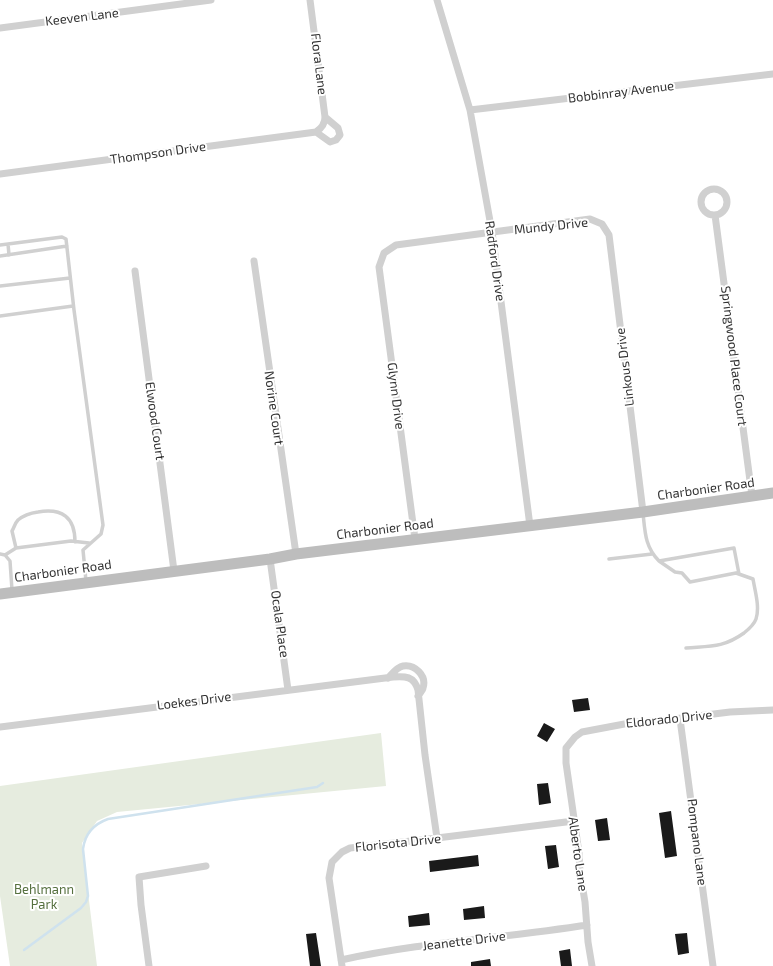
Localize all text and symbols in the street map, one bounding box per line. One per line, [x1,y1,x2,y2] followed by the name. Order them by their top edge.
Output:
[44,5,120,29] street label: Keeven Lane
[307,32,331,96] street label: Flora Lane
[567,78,675,106] street label: Bobbinray Avenue
[109,139,207,167] street label: Thompson Drive
[513,214,589,238] street label: Mundy Drive
[482,220,508,302] street label: Radford Drive
[718,285,750,427] street label: Springwood Place Court
[612,327,638,407] street label: Linkous Drive
[384,362,408,430] street label: Glynn Drive
[261,370,287,446] street label: Norine Court
[142,381,168,461] street label: Elwood Court
[656,474,756,504] street label: Charbonier Road
[335,515,435,543] street label: Charbonier Road
[13,556,113,586] street label: Charbonier Road
[268,589,292,659] street label: Ocala Place
[156,689,232,713] street label: Loekes Drive
[625,707,713,731] street label: Eldorado Drive
[684,798,710,886] street label: Pompano Lane
[565,816,591,892] street label: Alberto Lane
[354,831,442,855] street label: Florisota Drive
[14,882,74,913] park label: Behlmann Park
[422,928,506,954] street label: Jeanette Drive

